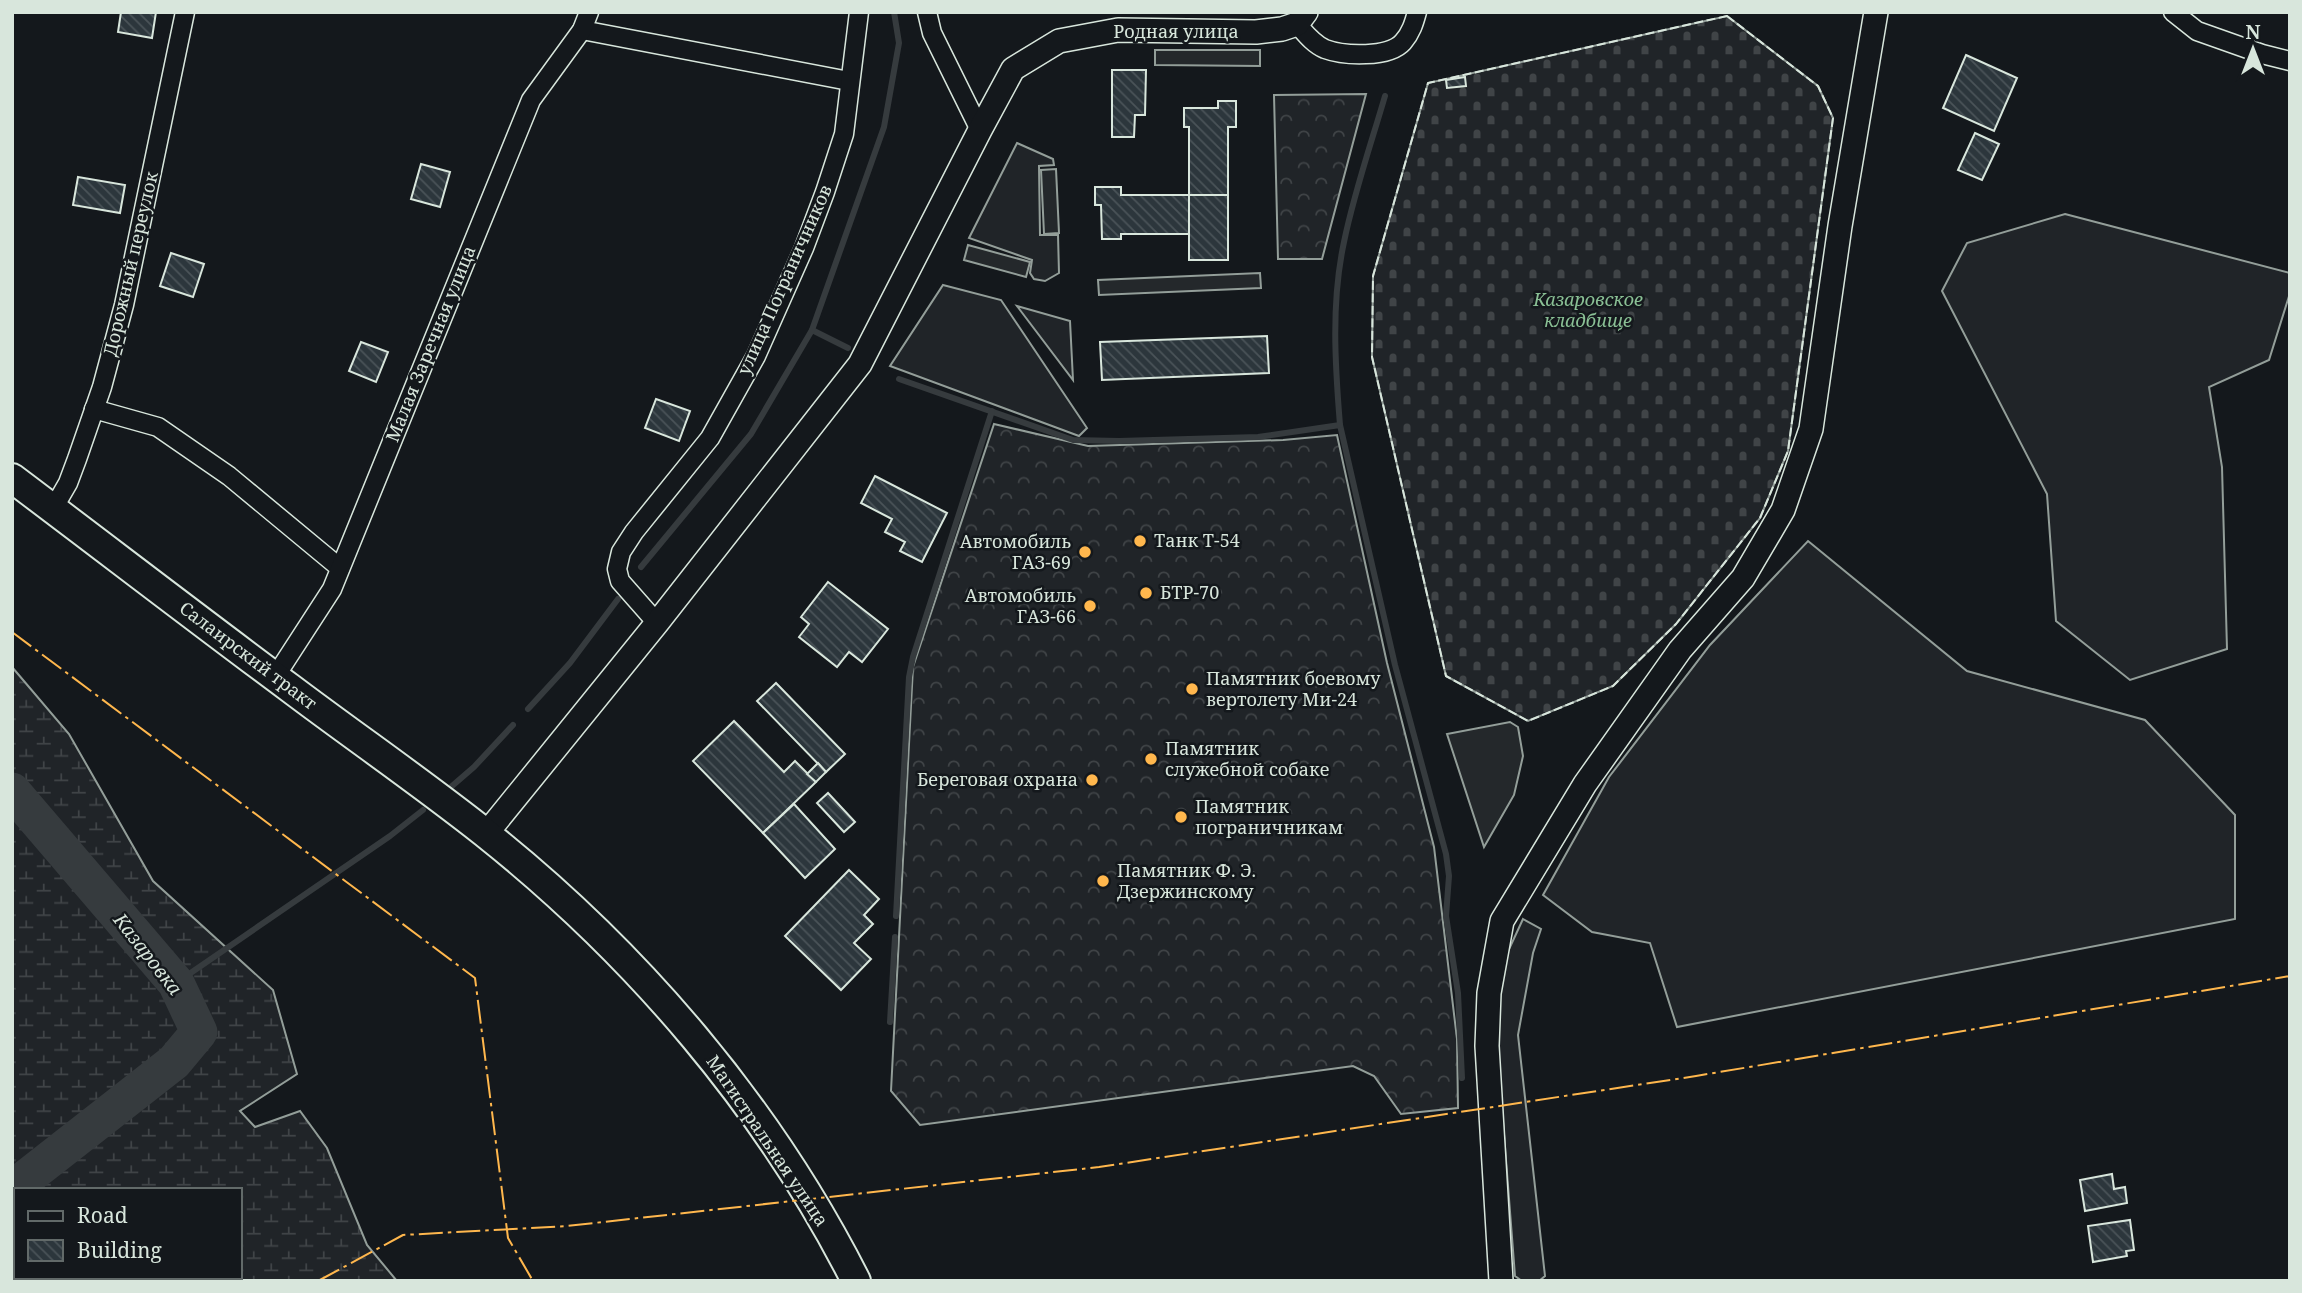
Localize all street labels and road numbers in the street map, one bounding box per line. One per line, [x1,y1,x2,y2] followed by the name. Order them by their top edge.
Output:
[1113,19,1239,43] street label: Родная улица
[97,169,163,358] street label: Дорожный переулок
[731,181,837,379] street label: улица Пограничников
[380,242,481,445] street label: Малая Заречная улица
[175,596,323,715] street label: Салаирский тракт
[701,1050,834,1231] street label: Магистральная улица

